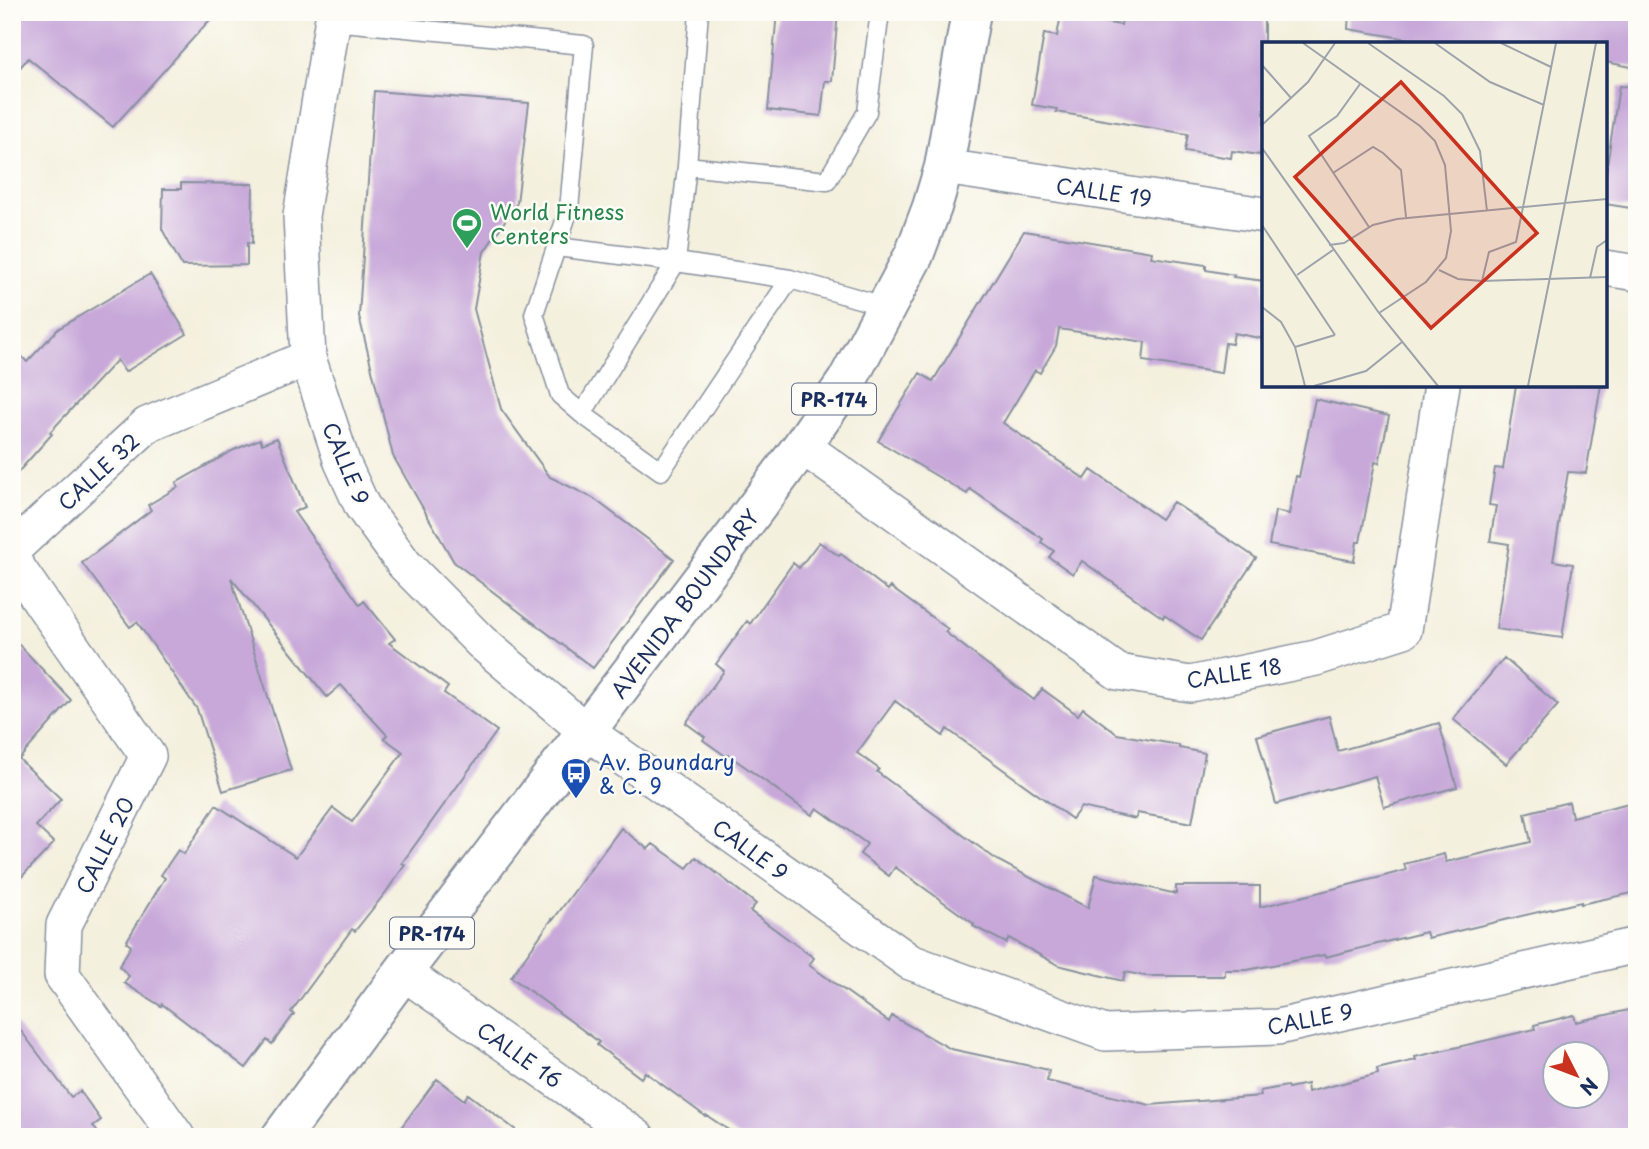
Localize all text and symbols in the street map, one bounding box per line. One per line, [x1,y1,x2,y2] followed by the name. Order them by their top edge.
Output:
[1262,42,1607,387] inset map
[1054,168,1154,214] street label: CALLE 19
[490,195,624,251] place label: World Fitness Centers
[450,206,484,250] sports icon: World Fitness Centers
[792,384,876,414] road number: PR-174
[315,417,379,509] street label: CALLE 9
[50,425,146,517] street label: CALLE 32
[602,502,766,704] street label: AVENIDA BOUNDARY
[1184,649,1284,695] street label: CALLE 18
[599,745,735,801] place label: Av. Boundary & C. 9
[559,756,593,800] bus stop icon: Av. Boundary & C. 9
[67,791,141,899] street label: CALLE 20
[706,810,796,888] street label: CALLE 9
[390,917,474,948] road number: PR-174
[1264,994,1356,1042] street label: CALLE 9
[471,1013,569,1095] street label: CALLE 16
[1540,1040,1610,1110] north arrow
[1574,1072,1605,1102] text: N

